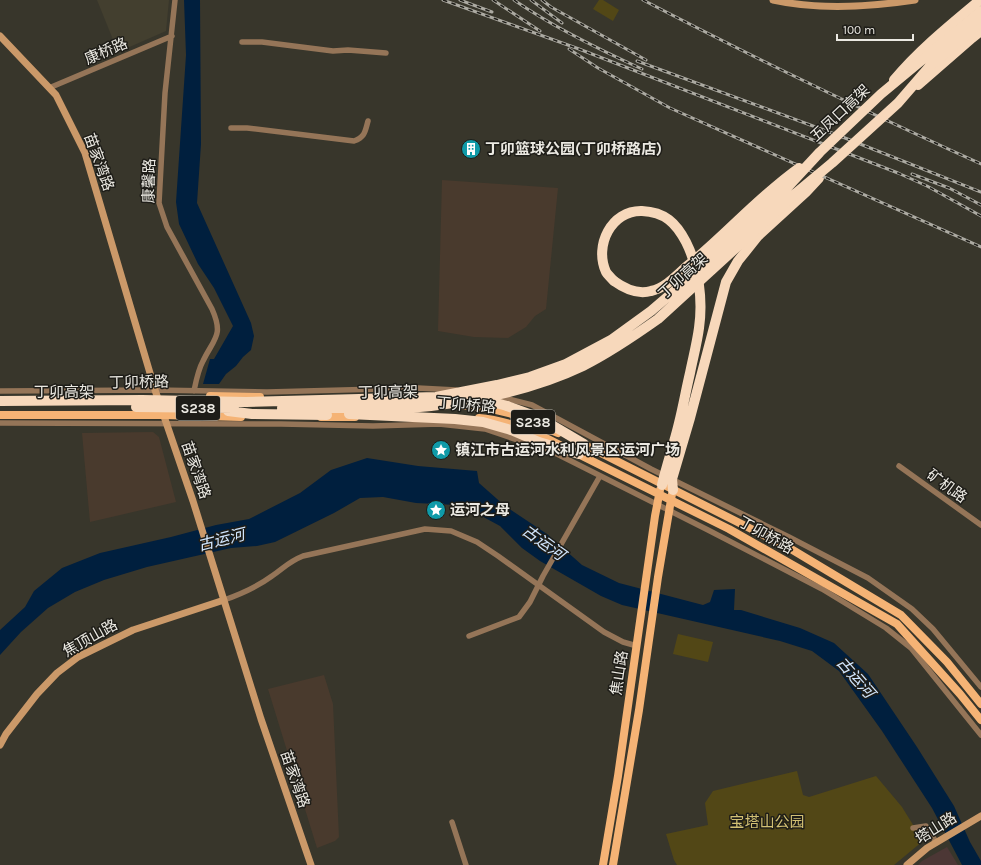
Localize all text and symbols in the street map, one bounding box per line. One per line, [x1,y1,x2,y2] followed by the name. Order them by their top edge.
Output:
[837,16,913,42] scale bar
[843,23,875,37] text: 100 m
[82,34,130,68] street label: 康桥路
[806,81,874,145] street label: 五凤口高架
[80,131,118,193] street label: 苗家湾路
[460,138,482,160] building icon: 丁卯篮球公园(丁卯桥路店)
[485,140,662,158] place label: 丁卯篮球公园(丁卯桥路店)
[140,158,158,204] street label: 康馨路
[655,249,711,303] street label: 丁卯高架
[109,372,169,392] street label: 丁卯桥路
[358,382,418,402] street label: 丁卯高架
[34,383,94,401] street label: 丁卯高架
[435,393,497,417] street label: 丁卯桥路
[176,396,220,420] road number: S238
[511,410,555,434] road number: S238
[178,439,214,501] street label: 苗家湾路
[430,439,452,461] place icon: 镇江市古运河水利风景区运河广场
[455,441,680,459] place label: 镇江市古运河水利风景区运河广场
[924,465,970,507] street label: 矿机路
[425,499,447,521] place icon: 运河之母
[450,501,510,519] place label: 运河之母
[735,513,797,557] street label: 丁卯桥路
[519,521,571,566] water label: 古运河
[196,524,250,555] water label: 古运河
[59,616,121,660] street label: 焦顶山路
[607,649,631,697] street label: 焦山路
[833,653,881,704] water label: 古运河
[277,748,313,810] street label: 苗家湾路
[912,808,960,848] street label: 塔山路
[729,813,805,831] park label: 宝塔山公园

